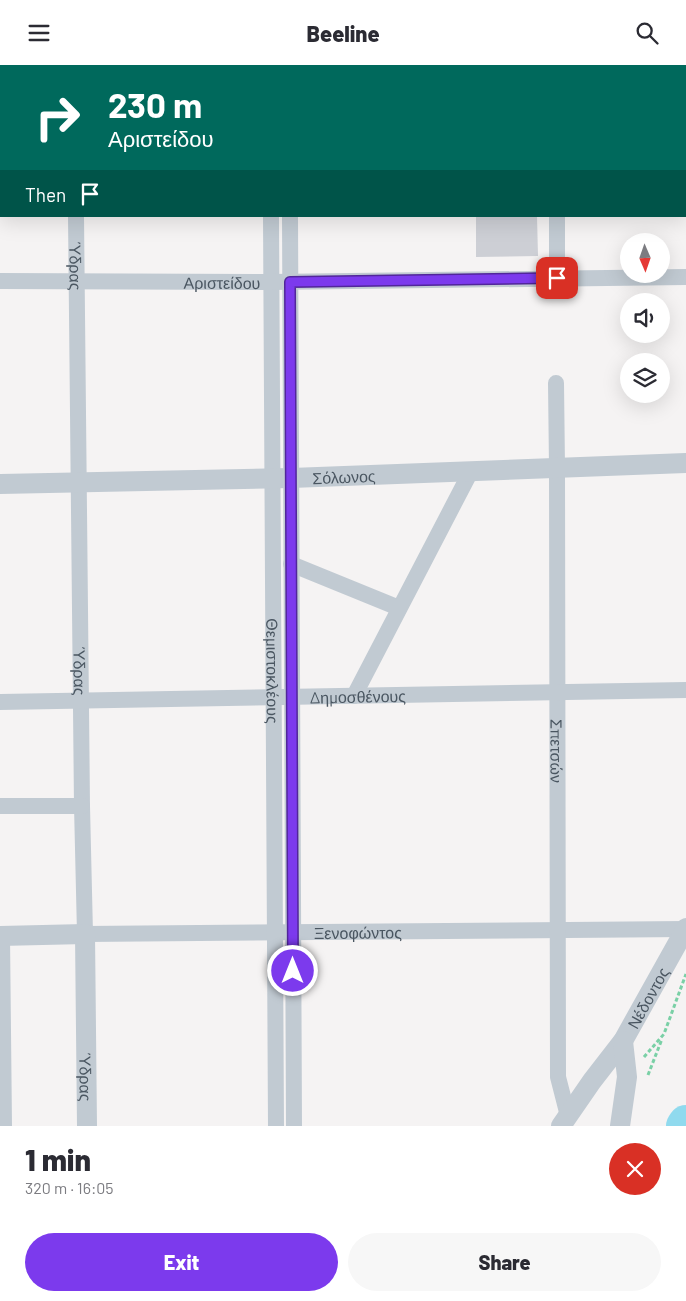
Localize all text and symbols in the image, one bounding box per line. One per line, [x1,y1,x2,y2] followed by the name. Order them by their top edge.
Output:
[25,19,53,47] icon: menu
[633,19,661,47] icon: search
[306,20,380,46] text: Beeline
[108,83,202,125] text: 230 m
[25,85,90,150] icon: right
[108,125,214,151] text: Αριστείδου
[76,180,104,208] icon: arrive
[25,183,66,206] text: Then
[620,233,670,283] north arrow
[620,233,670,403] map controls
[67,242,86,291] street label: Ύδρας
[536,257,578,299] pin
[543,264,571,292] icon: arrive
[184,272,260,291] street label: Αριστείδου
[620,293,670,343] button: sound
[620,353,670,403] button: layers
[312,465,376,487] street label: Σόλωνος
[264,618,283,724] street label: Θεμιστοκλέους
[71,647,90,696] street label: Ύδρας
[310,685,406,706] street label: Δημοσθένους
[548,719,567,783] street label: Σπετσών
[314,922,402,942] street label: Ξενοφώντος
[266,944,318,996] position arrow
[623,963,672,1032] street label: Νέδοντος
[77,1053,96,1102] street label: Ύδρας
[25,1141,91,1177] text: 1 min
[609,1143,661,1195] button: close
[25,1178,114,1197] text: 320 m · 16:05
[25,1233,338,1291] button: Exit
[348,1233,661,1291] button: Share

